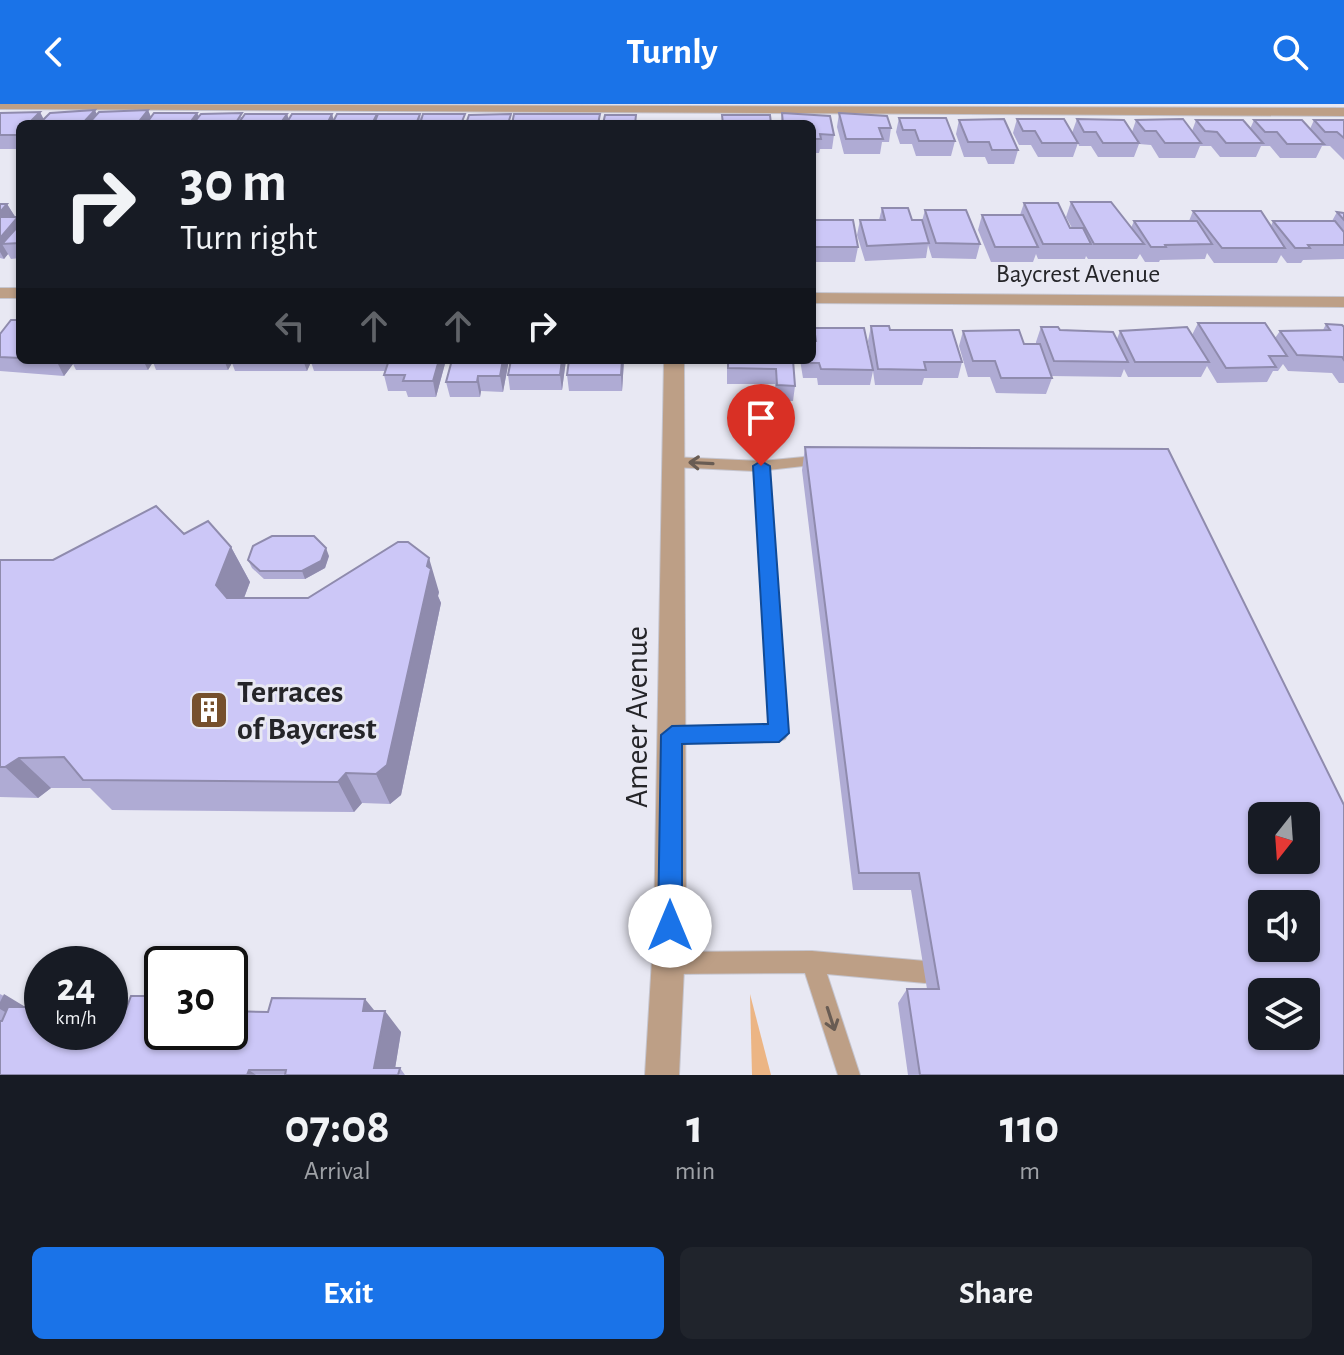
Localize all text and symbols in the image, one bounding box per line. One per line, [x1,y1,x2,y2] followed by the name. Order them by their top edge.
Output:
[32,30,76,74] icon: back
[1268,30,1312,74] icon: search
[626,34,718,70] text: Turnly
[48,152,152,256] icon: right
[180,155,287,211] text: 30 m
[180,220,317,256] text: Turn right
[996,261,1160,287] street label: Baycrest Avenue
[268,304,312,348] icon: left
[352,304,396,348] icon: ahead
[436,304,480,348] icon: ahead
[520,304,564,348] icon: right
[727,384,795,466] pin
[739,396,783,440] icon: arrive
[688,455,715,470] one-way arrow
[621,626,653,808] street label: Ameer Avenue
[237,676,377,745] place label: Terraces of Baycrest
[188,689,230,731] building icon: Terraces of Baycrest
[1248,802,1320,874] north arrow
[1248,802,1320,1050] map controls
[628,884,712,968] position arrow
[1248,890,1320,962] button: sound
[144,946,248,1050] speed limit sign: 30
[57,968,95,1008] text: 24
[1248,978,1320,1050] button: layers
[824,1006,839,1031] one-way arrow
[55,1008,97,1028] text: km/h
[285,1104,390,1152] text: 07:08
[686,1104,704,1152] text: 1
[1000,1104,1059,1152] text: 110
[304,1158,371,1184] text: Arrival
[675,1158,715,1184] text: min
[1019,1158,1040,1184] text: m
[32,1247,664,1339] button: Exit
[680,1247,1312,1339] button: Share

